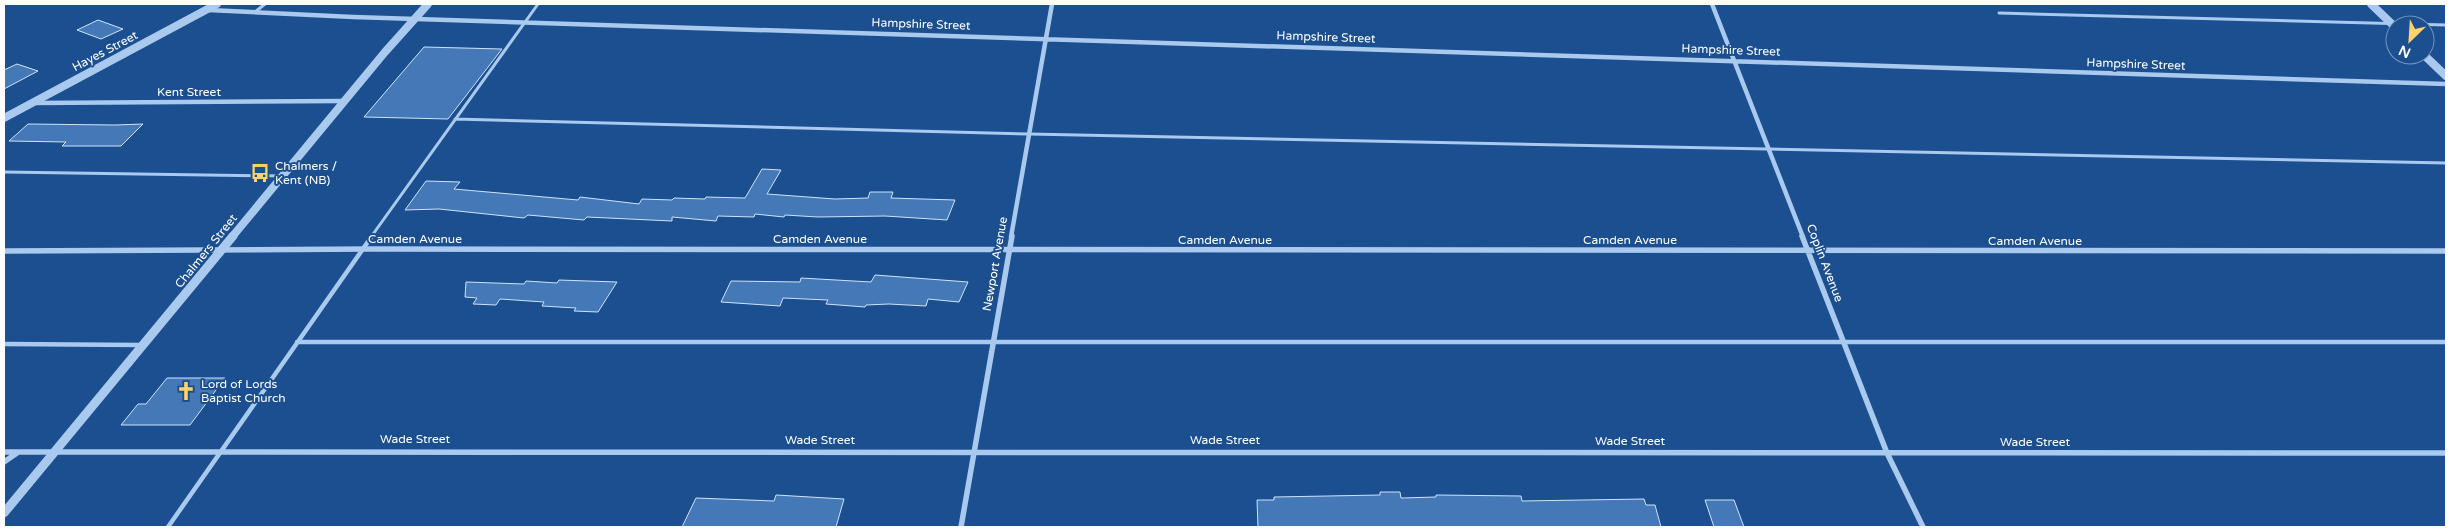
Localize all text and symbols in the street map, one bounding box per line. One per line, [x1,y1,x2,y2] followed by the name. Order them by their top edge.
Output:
[871,15,971,33] street label: Hampshire Street
[2385,15,2435,65] north arrow
[70,28,140,74] street label: Hayes Street
[1276,28,1376,46] street label: Hampshire Street
[1681,41,1781,59] street label: Hampshire Street
[2396,41,2413,61] text: N
[2086,55,2186,73] street label: Hampshire Street
[157,85,221,99] street label: Kent Street
[275,159,337,187] place label: Chalmers / Kent (NB)
[249,162,271,184] bus stop icon: Chalmers / Kent (NB)
[172,211,240,291] street label: Chalmers Street
[980,215,1010,312] street label: Newport Avenue
[1804,222,1846,304] street label: Coplin Avenue
[368,232,462,246] street label: Camden Avenue
[773,232,867,246] street label: Camden Avenue
[1178,233,1272,247] street label: Camden Avenue
[1583,233,1677,247] street label: Camden Avenue
[1988,234,2082,248] street label: Camden Avenue
[201,377,286,405] place label: Lord of Lords Baptist Church
[175,380,197,402] church icon: Lord of Lords Baptist Church
[380,432,450,446] street label: Wade Street
[785,433,855,447] street label: Wade Street
[1190,433,1260,447] street label: Wade Street
[1595,434,1665,448] street label: Wade Street
[2000,435,2070,449] street label: Wade Street

